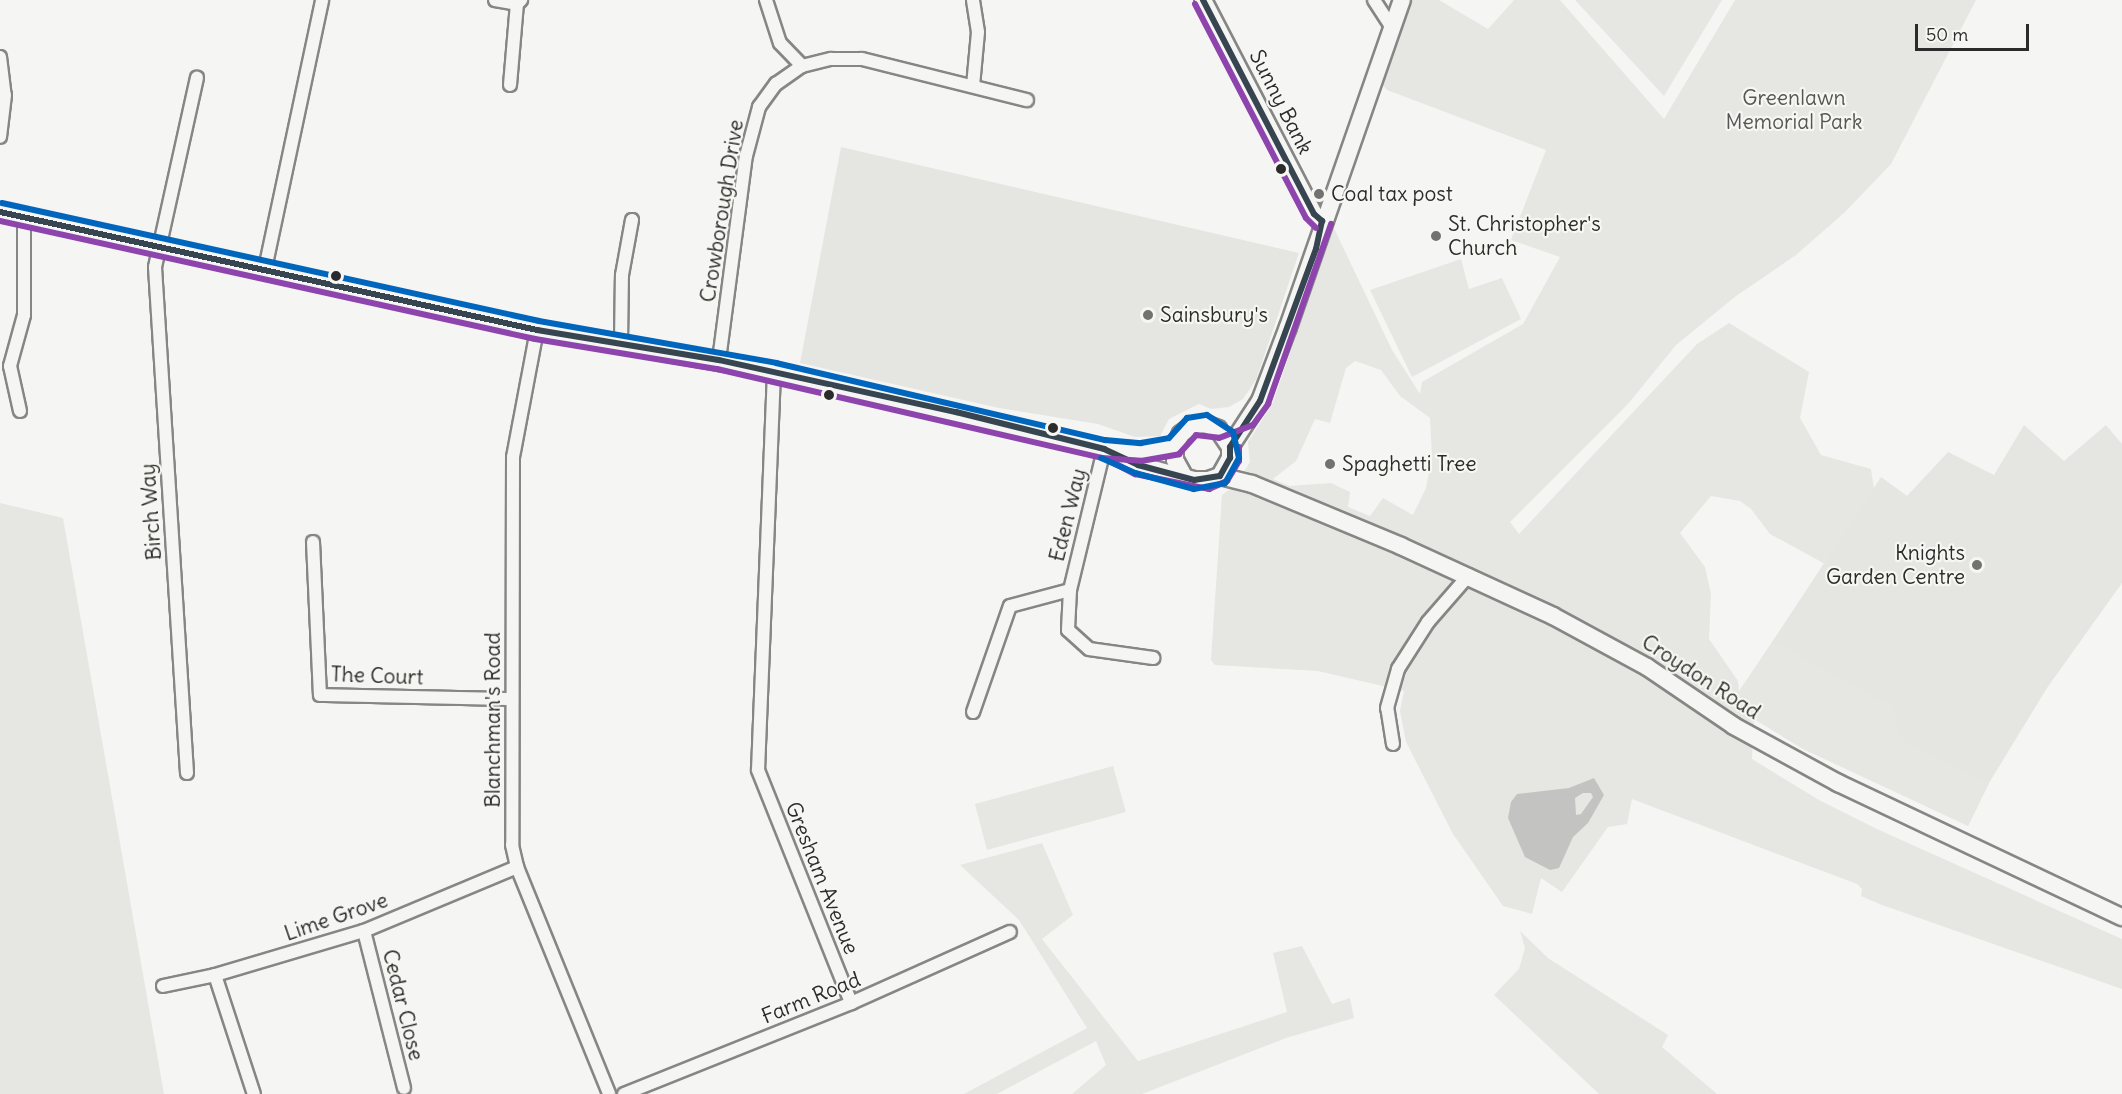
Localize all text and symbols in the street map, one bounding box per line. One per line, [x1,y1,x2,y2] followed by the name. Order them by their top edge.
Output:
[1918,12,2032,50] scale bar
[1926,23,1968,46] text: 50 m
[1244,46,1318,158] street label: Sunny Bank
[1726,85,1862,135] park label: Greenlawn Memorial Park
[695,118,749,304] street label: Crowborough Drive
[1275,163,1287,175] unlabelled marker
[1331,181,1453,207] place label: Coal tax post
[1312,187,1326,201] marker: Coal tax post
[1448,211,1601,261] place label: St. Christopher's Church
[1429,229,1443,243] marker: St. Christopher's Church
[330,270,342,282] unlabelled marker
[1160,302,1268,328] place label: Sainsbury's
[1141,308,1155,322] marker: Sainsbury's
[823,389,835,401] unlabelled marker
[1047,422,1059,434] unlabelled marker
[1342,451,1477,477] place label: Spaghetti Tree
[1323,457,1337,471] marker: Spaghetti Tree
[135,463,167,561] street label: Birch Way
[1044,466,1092,564] street label: Eden Way
[1826,540,1965,590] place label: Knights Garden Centre
[1970,558,1984,572] marker: Knights Garden Centre
[1637,629,1765,725] street label: Croydon Road
[480,632,506,808] street label: Blanchman's Road
[330,662,424,690] street label: The Court
[780,798,864,958] street label: Gresham Avenue
[281,888,391,946] street label: Lime Grove
[377,947,429,1063] street label: Cedar Close
[758,967,864,1029] street label: Farm Road

